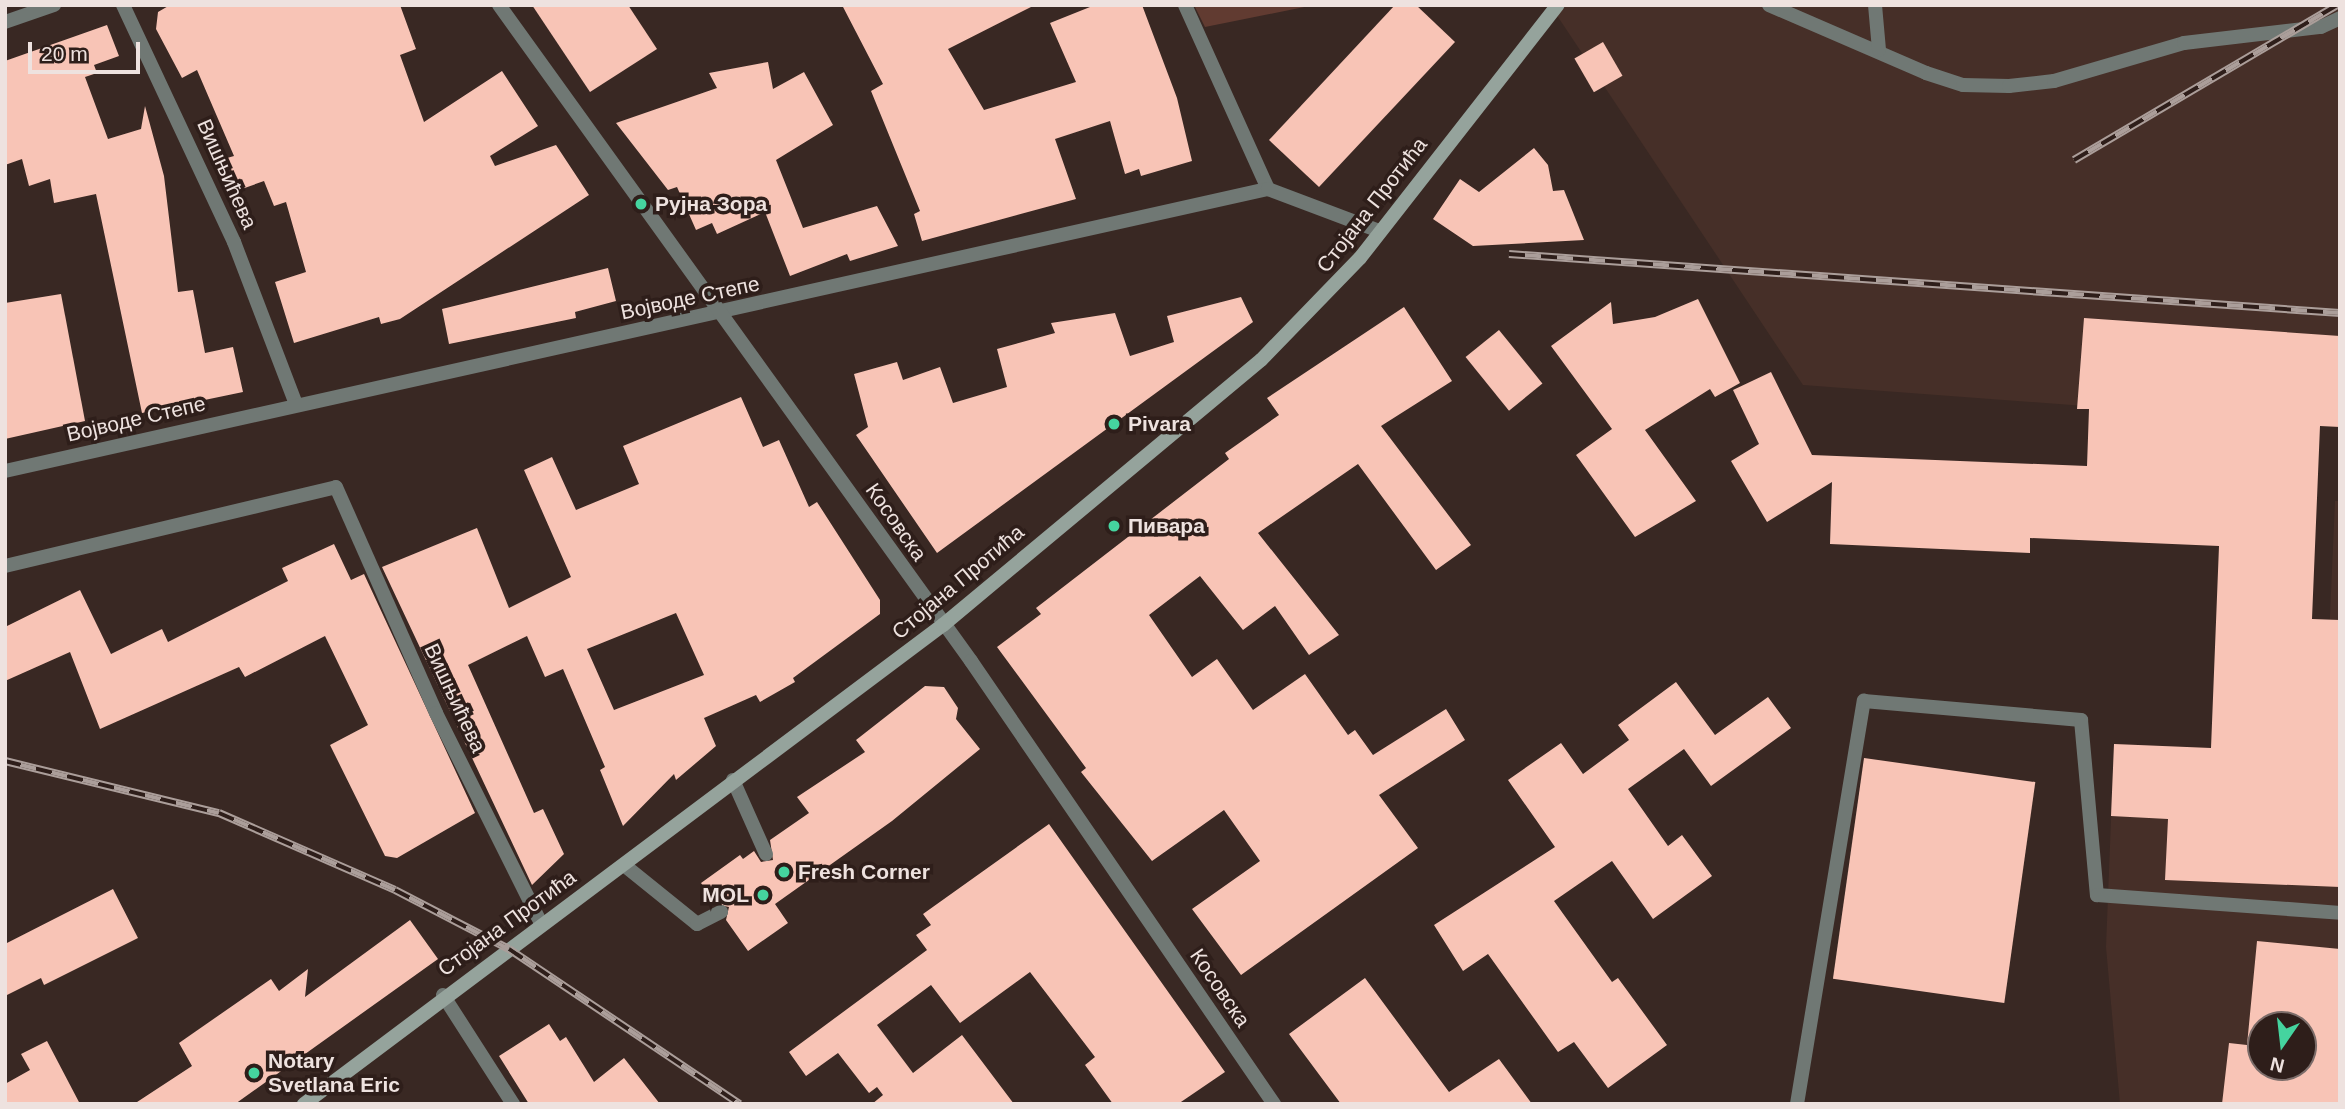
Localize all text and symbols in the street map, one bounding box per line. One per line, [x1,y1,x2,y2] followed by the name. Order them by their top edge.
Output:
[32,28,144,72] scale bar
[41,42,88,65] text: 20 m
[192,115,262,233] street label: Вишњићева
[1311,132,1433,278] street label: Стојана Протића
[655,191,767,217] place label: Рујна Зора
[633,196,649,212] marker: Рујна Зора
[618,271,762,325] street label: Војводе Степе
[64,391,208,447] street label: Војводе Степе
[1128,411,1191,437] place label: Pivara
[1106,416,1122,432] marker: Pivara
[860,478,932,566] street label: Косовска
[1128,513,1205,539] place label: Пивара
[1106,518,1122,534] marker: Пивара
[887,520,1029,644] street label: Стојана Протића
[419,640,491,756] street label: Вишњићева
[798,859,930,885] place label: Fresh Corner
[433,864,581,982] street label: Стојана Протића
[776,864,792,880] marker: Fresh Corner
[702,882,749,908] place label: MOL
[755,887,771,903] marker: MOL
[1185,944,1255,1032] street label: Косовска
[2247,1011,2317,1081] north arrow
[268,1048,400,1098] place label: Notary Svetlana Eric
[2268,1053,2286,1077] text: N
[246,1065,262,1081] marker: Notary Svetlana Eric

